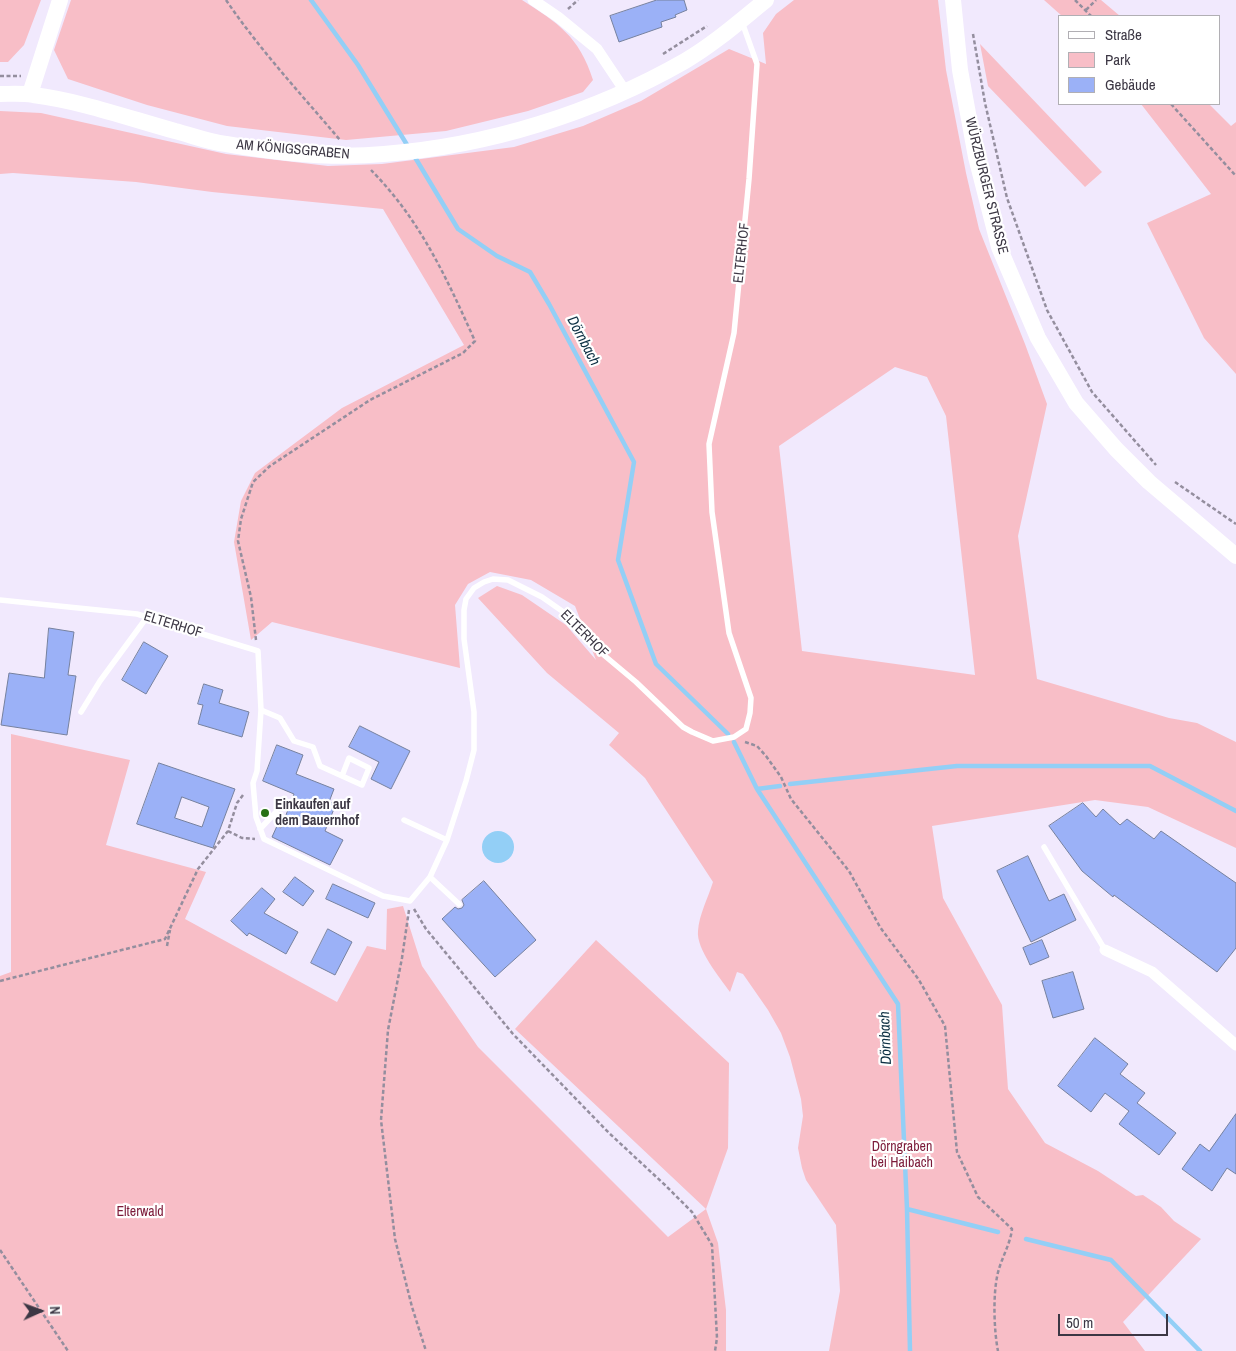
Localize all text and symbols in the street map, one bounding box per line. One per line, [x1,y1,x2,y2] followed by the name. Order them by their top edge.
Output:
[1058,15,1221,105] legend
[1105,24,1142,45] text: Straße
[1105,49,1130,70] text: Park
[1105,74,1156,95] text: Gebäude
[961,116,1011,256] street label: WÜRZBURGER STRASSE
[236,137,350,163] street label: AM KÖNIGSGRABEN
[730,222,754,284] street label: ELTERHOF
[563,313,603,369] water label: Dörnbach
[557,607,611,661] street label: ELTERHOF
[142,608,204,642] street label: ELTERHOF
[275,797,359,830] place label: Einkaufen auf dem Bauernhof
[259,807,271,819] marker: Einkaufen auf dem Bauernhof
[876,1011,896,1065] water label: Dörnbach
[871,1139,933,1172] park label: Dörngraben bei Haibach
[116,1204,164,1220] park label: Elterwald
[15,1286,65,1336] north arrow
[1061,1304,1171,1336] scale bar
[46,1306,64,1315] text: N
[1066,1312,1093,1333] text: 50 m

